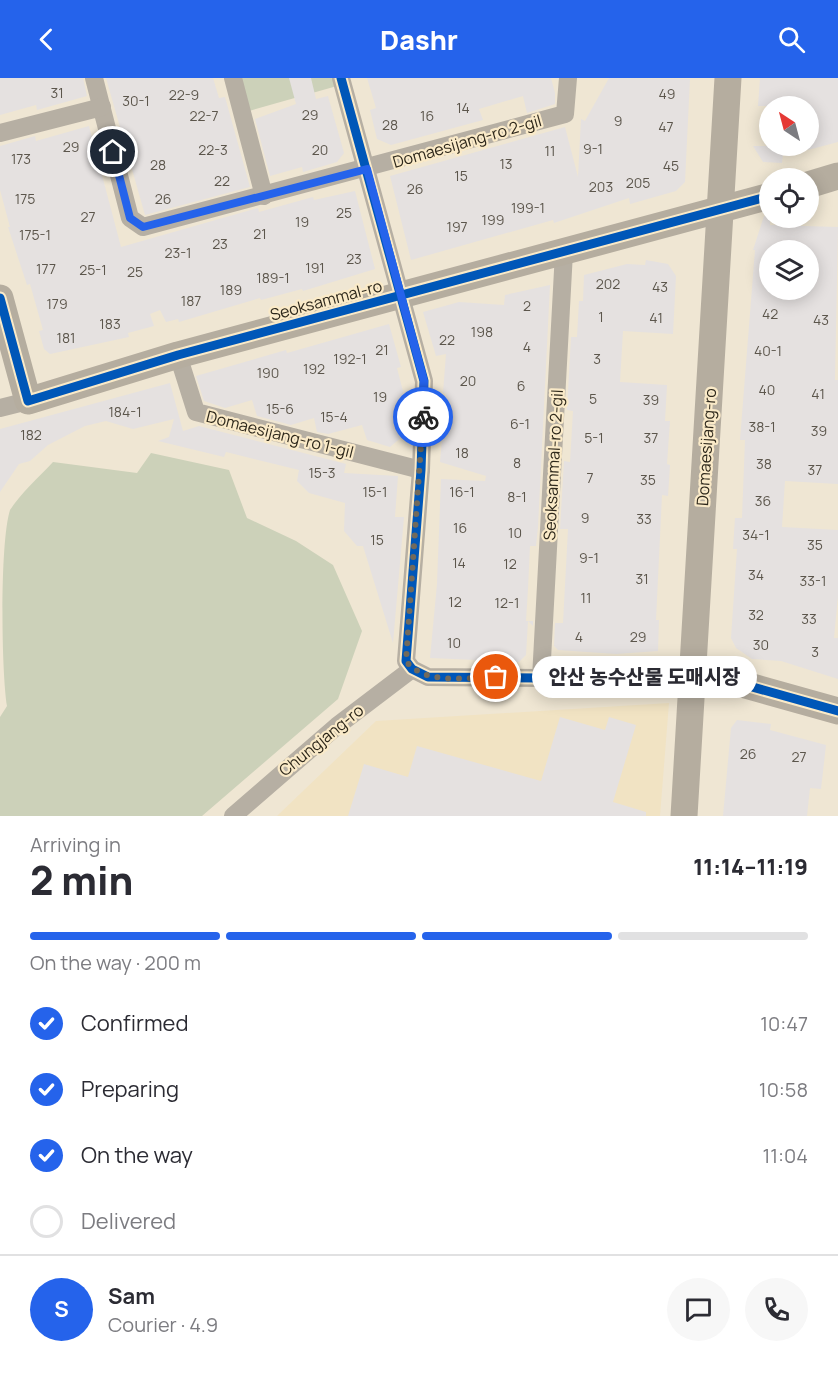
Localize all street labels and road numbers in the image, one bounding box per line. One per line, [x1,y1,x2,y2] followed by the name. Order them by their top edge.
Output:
[390,109,544,173] street label: Domaesijang-ro 2-gil
[267,274,385,326] street label: Seoksammal-ro
[691,387,721,507] street label: Domaesijang-ro
[538,389,568,541] street label: Seoksammal-ro 2-gil
[204,405,356,463] street label: Domaesijang-ro 1-gil
[274,699,368,781] street label: Chungjang-ro

